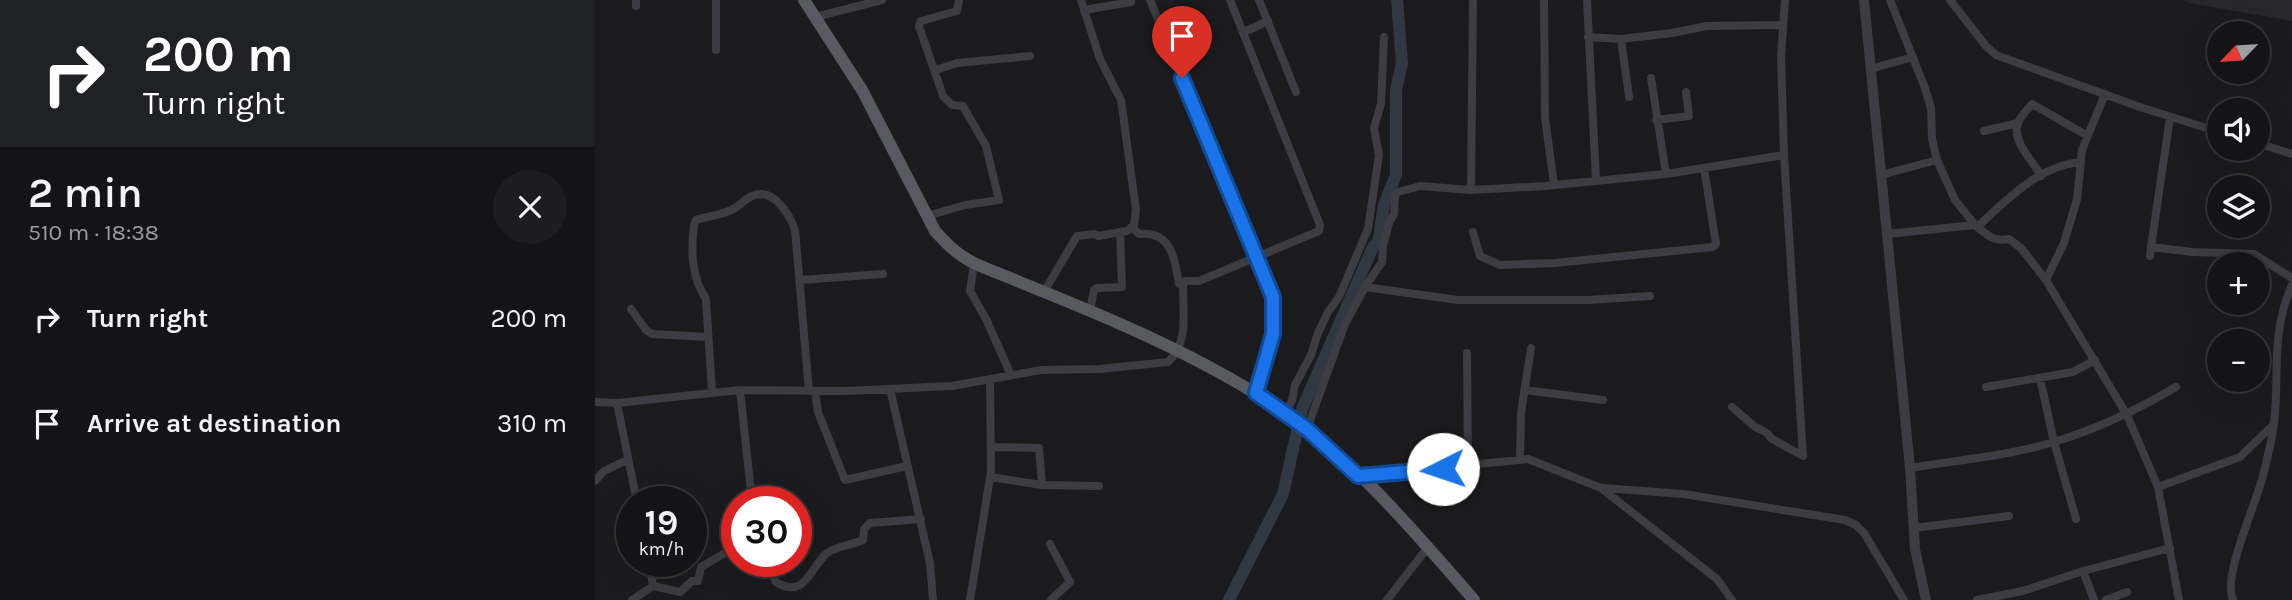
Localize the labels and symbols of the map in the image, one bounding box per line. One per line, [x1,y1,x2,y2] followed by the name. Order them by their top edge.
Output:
[1152,6,1212,78] pin
[2207,21,2270,84] north arrow
[1406,432,1480,506] position arrow
[721,486,812,577] speed limit sign: 30

